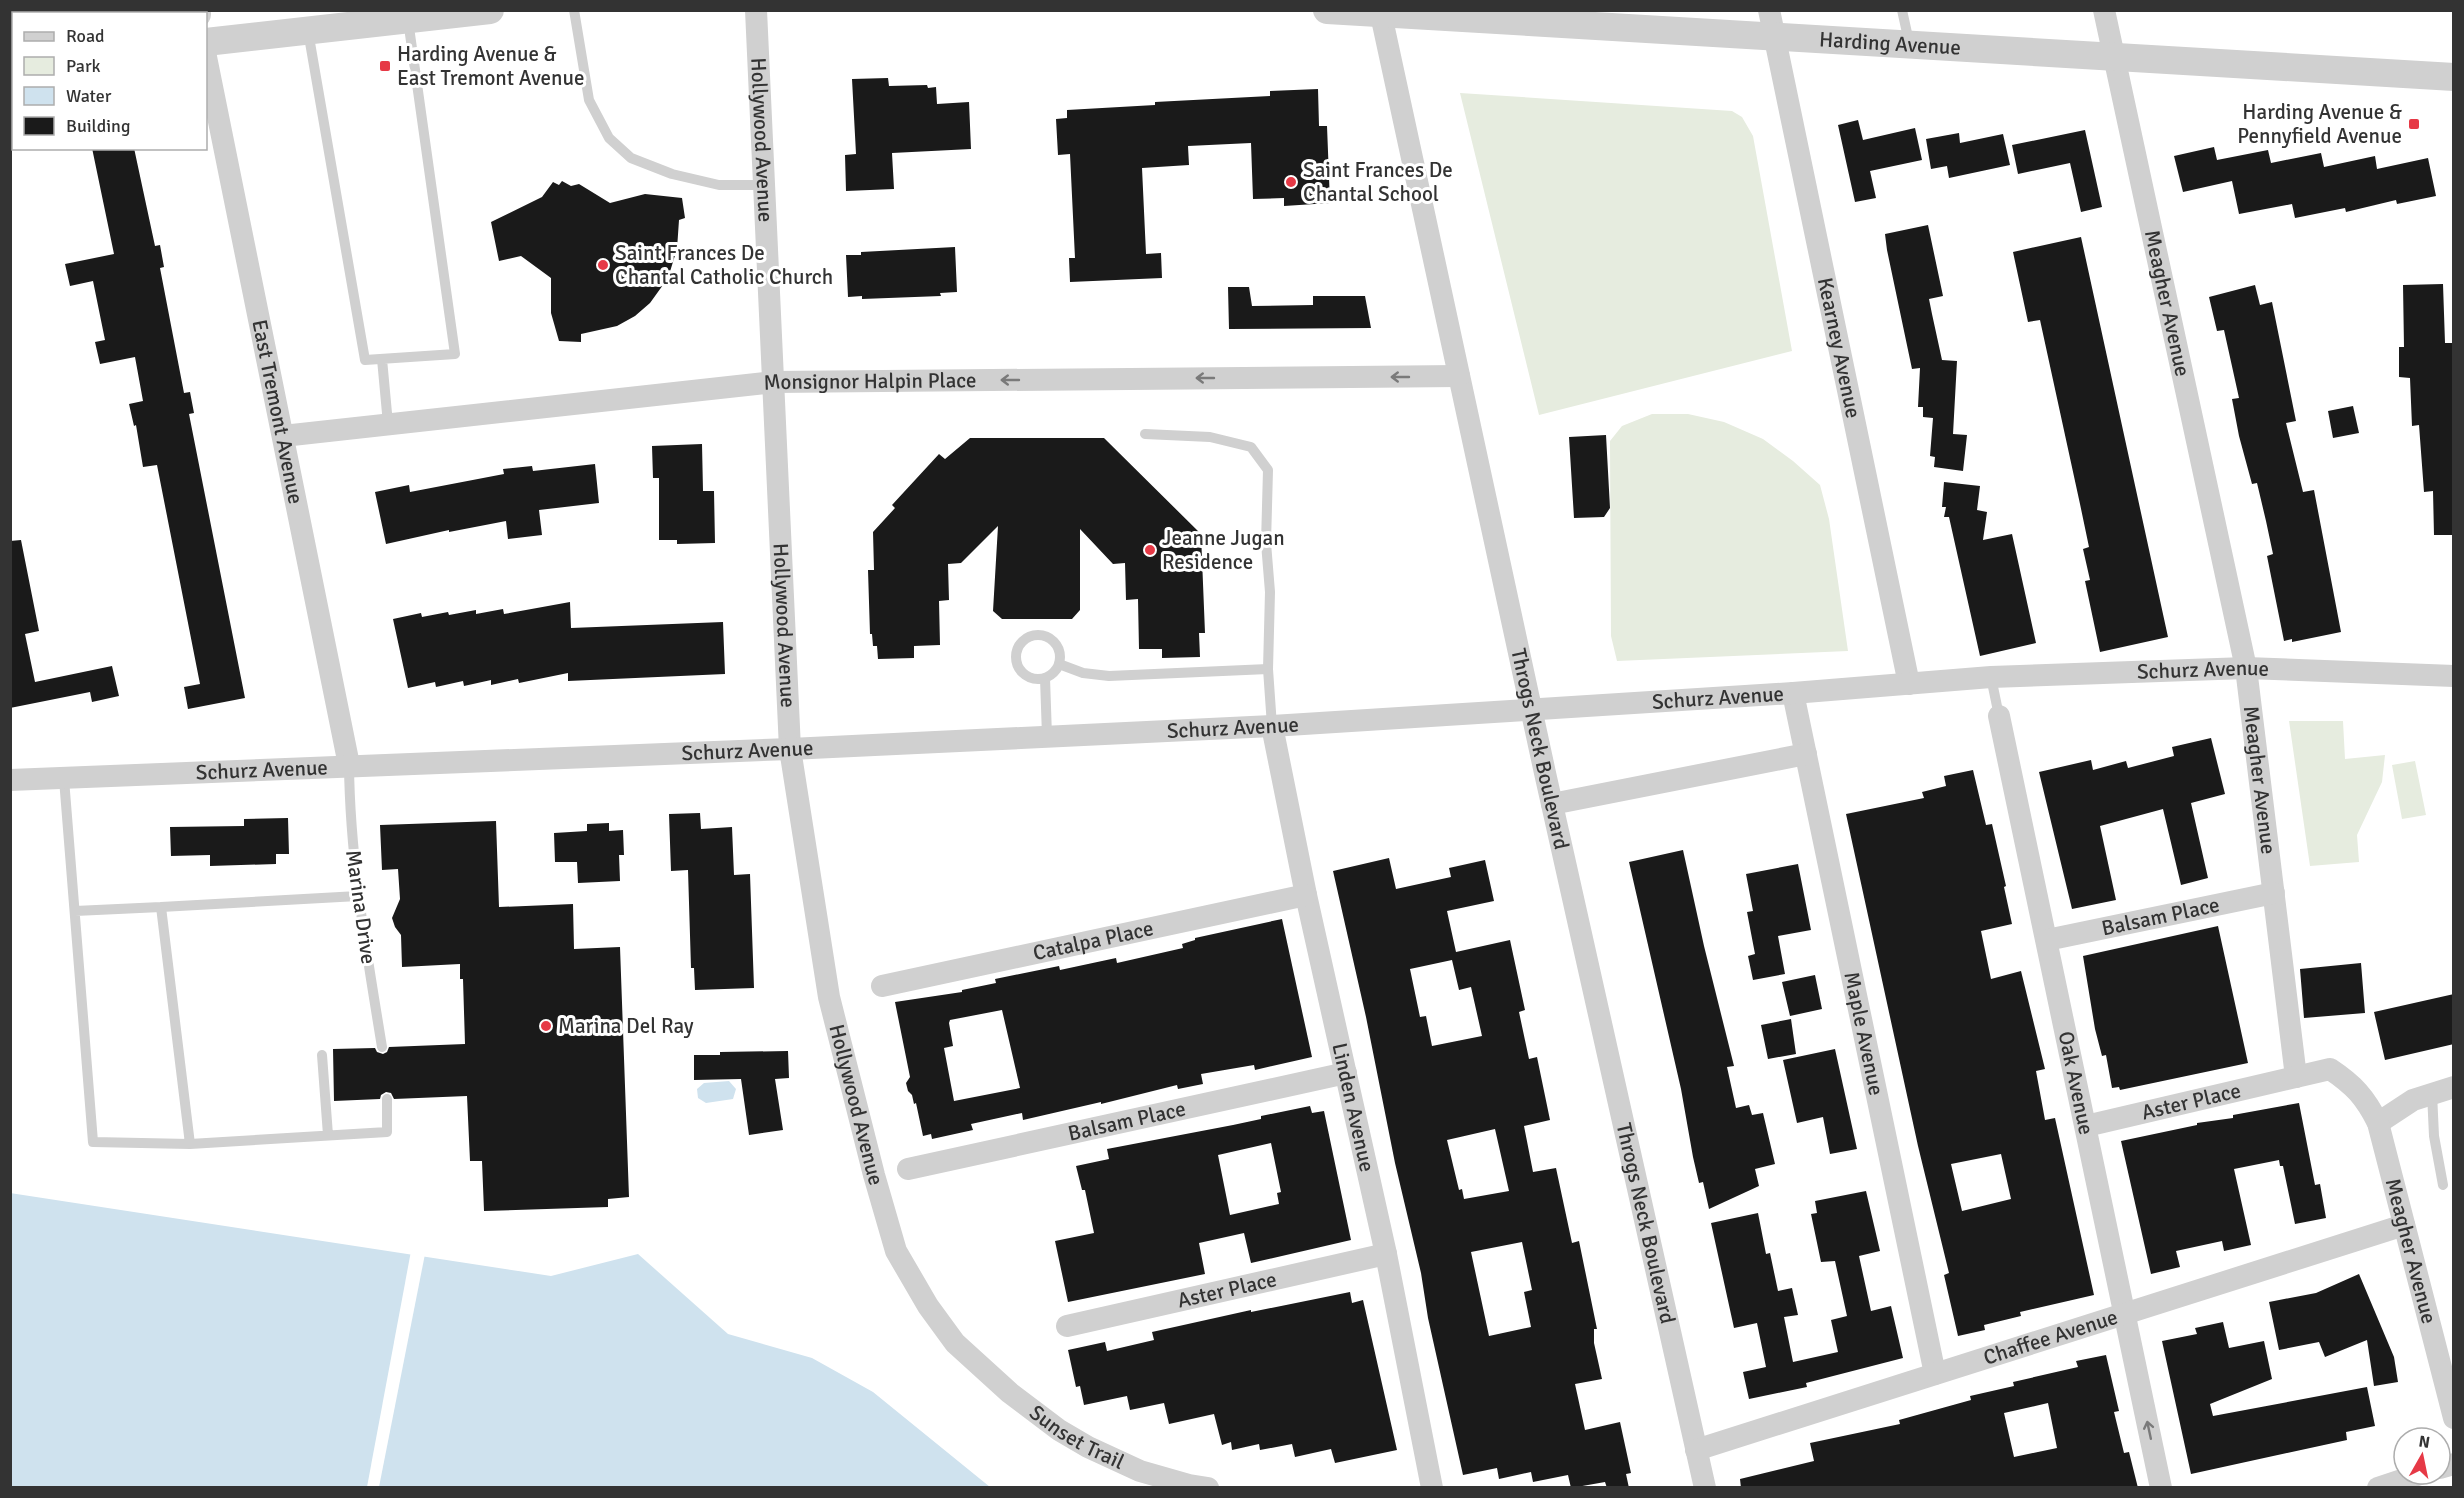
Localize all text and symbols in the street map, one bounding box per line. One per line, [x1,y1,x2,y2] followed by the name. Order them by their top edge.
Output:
[12,12,207,150] legend
[66,25,105,47] text: Road
[1818,26,1962,61] street label: Harding Avenue
[397,41,584,91] place label: Harding Avenue & East Tremont Avenue
[66,55,101,77] text: Park
[745,57,779,223] street label: Hollywood Avenue
[378,59,392,73] marker: Harding Avenue & East Tremont Avenue
[66,85,112,107] text: Water
[2237,99,2402,149] place label: Harding Avenue & Pennyfield Avenue
[66,115,130,137] text: Building
[2407,117,2421,131] marker: Harding Avenue & Pennyfield Avenue
[1303,157,1453,207] place label: Saint Frances De Chantal School
[1284,175,1298,189] marker: Saint Frances De Chantal School
[2139,228,2196,379] street label: Meagher Avenue
[615,240,833,290] place label: Saint Frances De Chantal Catholic Church
[596,258,610,272] marker: Saint Frances De Chantal Catholic Church
[1812,275,1866,420] street label: Kearney Avenue
[246,317,309,506] street label: East Tremont Avenue
[762,367,977,396] street label: Monsignor Halpin Place
[1391,371,1411,383] one-way arrow
[1196,372,1216,384] one-way arrow
[1001,374,1021,386] one-way arrow
[1162,525,1285,575] place label: Jeanne Jugan Residence
[768,542,801,708] street label: Hollywood Avenue
[1143,543,1157,557] marker: Jeanne Jugan Residence
[1505,646,1575,852] street label: Throgs Neck Boulevard
[2137,655,2270,685] street label: Schurz Avenue
[1651,681,1785,715] street label: Schurz Avenue
[2238,704,2282,856] street label: Meagher Avenue
[1166,711,1300,744] street label: Schurz Avenue
[681,735,814,766] street label: Schurz Avenue
[195,754,328,786] street label: Schurz Avenue
[340,848,382,966] street label: Marina Drive
[2099,892,2222,941] street label: Balsam Place
[1031,915,1156,966] street label: Catalpa Place
[1838,970,1890,1098] street label: Maple Avenue
[558,1013,694,1039] place label: Marina Del Ray
[539,1019,553,1033] marker: Marina Del Ray
[823,1022,889,1188] street label: Hollywood Avenue
[2052,1029,2100,1137] street label: Oak Avenue
[1326,1041,1380,1174] street label: Linden Avenue
[2139,1077,2243,1126] street label: Aster Place
[1066,1096,1188,1147] street label: Balsam Place
[1611,1120,1681,1326] street label: Throgs Neck Boulevard
[2380,1175,2442,1326] street label: Meagher Avenue
[1175,1266,1279,1314] street label: Aster Place
[1980,1304,2121,1371] street label: Chaffee Avenue
[1024,1399,1128,1475] street label: Sunset Trail
[2143,1421,2154,1441] one-way arrow
[2392,1426,2452,1486] north arrow
[2417,1431,2431,1453] text: N

